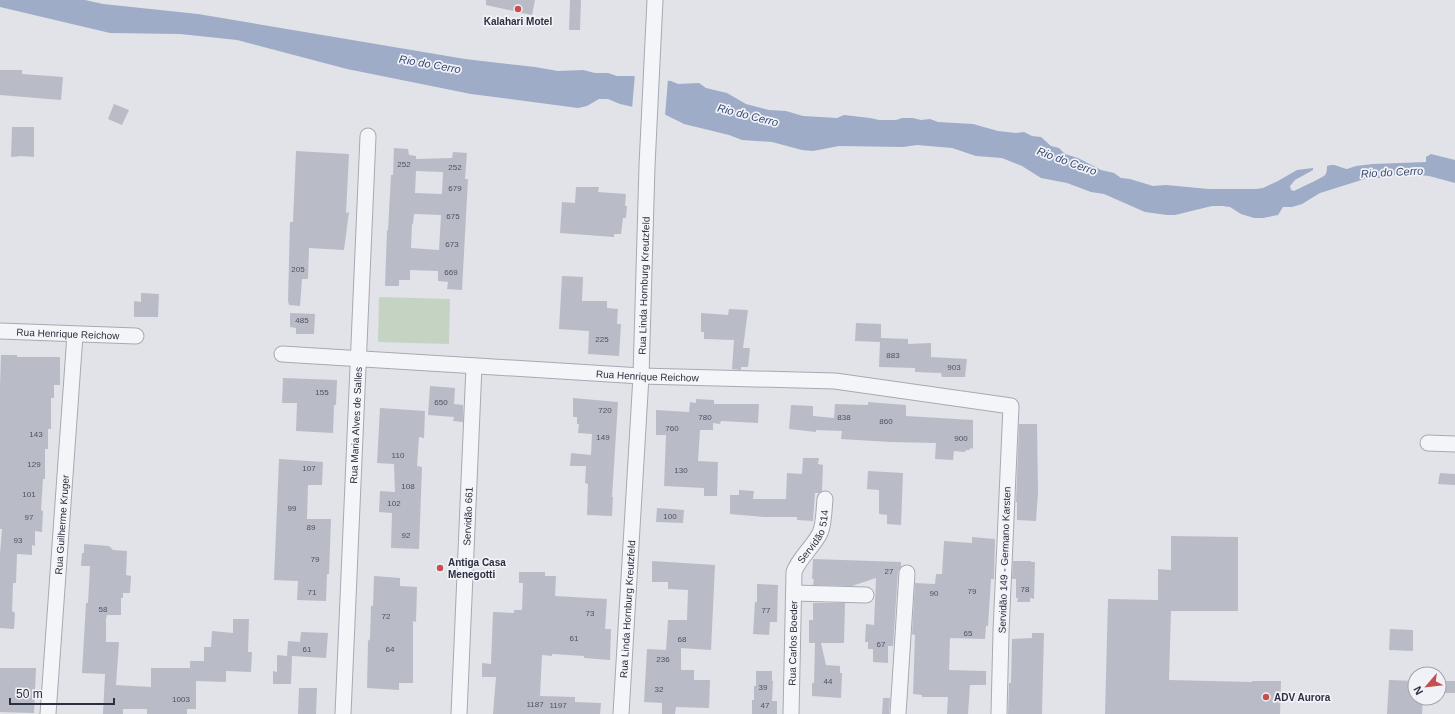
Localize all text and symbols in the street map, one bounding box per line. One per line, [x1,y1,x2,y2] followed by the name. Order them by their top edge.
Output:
[513,4,523,14] marker: Kalahari Motel
[484,16,552,27] place label: Kalahari Motel
[398,53,462,75] water label: Rio do Cerro
[716,102,780,128] water label: Rio do Cerro
[1036,145,1098,177] water label: Rio do Cerro
[397,160,411,169] house number: 252
[448,163,462,172] house number: 252
[1361,164,1423,180] water label: Rio do Cerro
[448,184,462,193] house number: 679
[446,212,460,221] house number: 675
[637,217,652,355] street label: Rua Linda Hornburg Kreutzfeld
[445,240,459,249] house number: 673
[291,265,305,274] house number: 205
[444,268,458,277] house number: 669
[295,316,309,325] house number: 485
[16,327,120,341] street label: Rua Henrique Reichow
[595,335,609,344] house number: 225
[886,351,900,360] house number: 883
[947,363,961,372] house number: 903
[348,367,364,484] street label: Rua Maria Alves de Salles
[596,368,700,384] street label: Rua Henrique Reichow
[315,388,329,397] house number: 155
[434,398,448,407] house number: 650
[598,406,612,415] house number: 720
[698,413,712,422] house number: 780
[837,413,851,422] house number: 838
[879,417,893,426] house number: 860
[665,424,679,433] house number: 760
[29,430,43,439] house number: 143
[596,433,610,442] house number: 149
[954,434,968,443] house number: 900
[392,451,405,460] house number: 110
[27,460,41,469] house number: 129
[302,464,316,473] house number: 107
[674,466,688,475] house number: 130
[53,474,71,575] street label: Rua Guilherme Kruger
[401,482,415,491] house number: 108
[461,486,475,546] street label: Servidão 661
[996,486,1013,634] street label: Servidão 149 - Germano Karsten
[22,490,36,499] house number: 101
[387,499,401,508] house number: 102
[288,504,297,513] house number: 99
[795,509,830,565] street label: Servidão 514
[663,512,677,521] house number: 100
[25,513,34,522] house number: 97
[307,523,316,532] house number: 89
[402,531,411,540] house number: 92
[14,536,23,545] house number: 93
[618,540,637,678] street label: Rua Linda Hornburg Kreutzfeld
[311,555,320,564] house number: 79
[448,557,506,580] place label: Antiga Casa Menegotti
[435,563,445,573] marker: Antiga Casa Menegotti
[885,567,894,576] house number: 27
[1021,585,1030,594] house number: 78
[968,587,977,596] house number: 79
[308,588,317,597] house number: 71
[930,589,939,598] house number: 90
[787,600,799,686] street label: Rua Carlos Boeder
[99,605,108,614] house number: 58
[762,606,771,615] house number: 77
[586,609,595,618] house number: 73
[382,612,391,621] house number: 72
[964,629,973,638] house number: 65
[570,634,579,643] house number: 61
[678,635,687,644] house number: 68
[877,640,886,649] house number: 67
[303,645,312,654] house number: 61
[386,645,395,654] house number: 64
[656,655,670,664] house number: 236
[1407,666,1447,706] north arrow
[824,677,833,686] house number: 44
[10,680,114,706] scale bar
[759,683,768,692] house number: 39
[1411,684,1425,697] text: N
[655,685,664,694] house number: 32
[16,687,43,701] text: 50 m
[1261,692,1271,702] marker: ADV Aurora
[1274,692,1331,703] place label: ADV Aurora
[172,695,190,704] house number: 1003
[526,700,544,709] house number: 1187
[549,701,567,710] house number: 1197
[761,701,770,710] house number: 47

